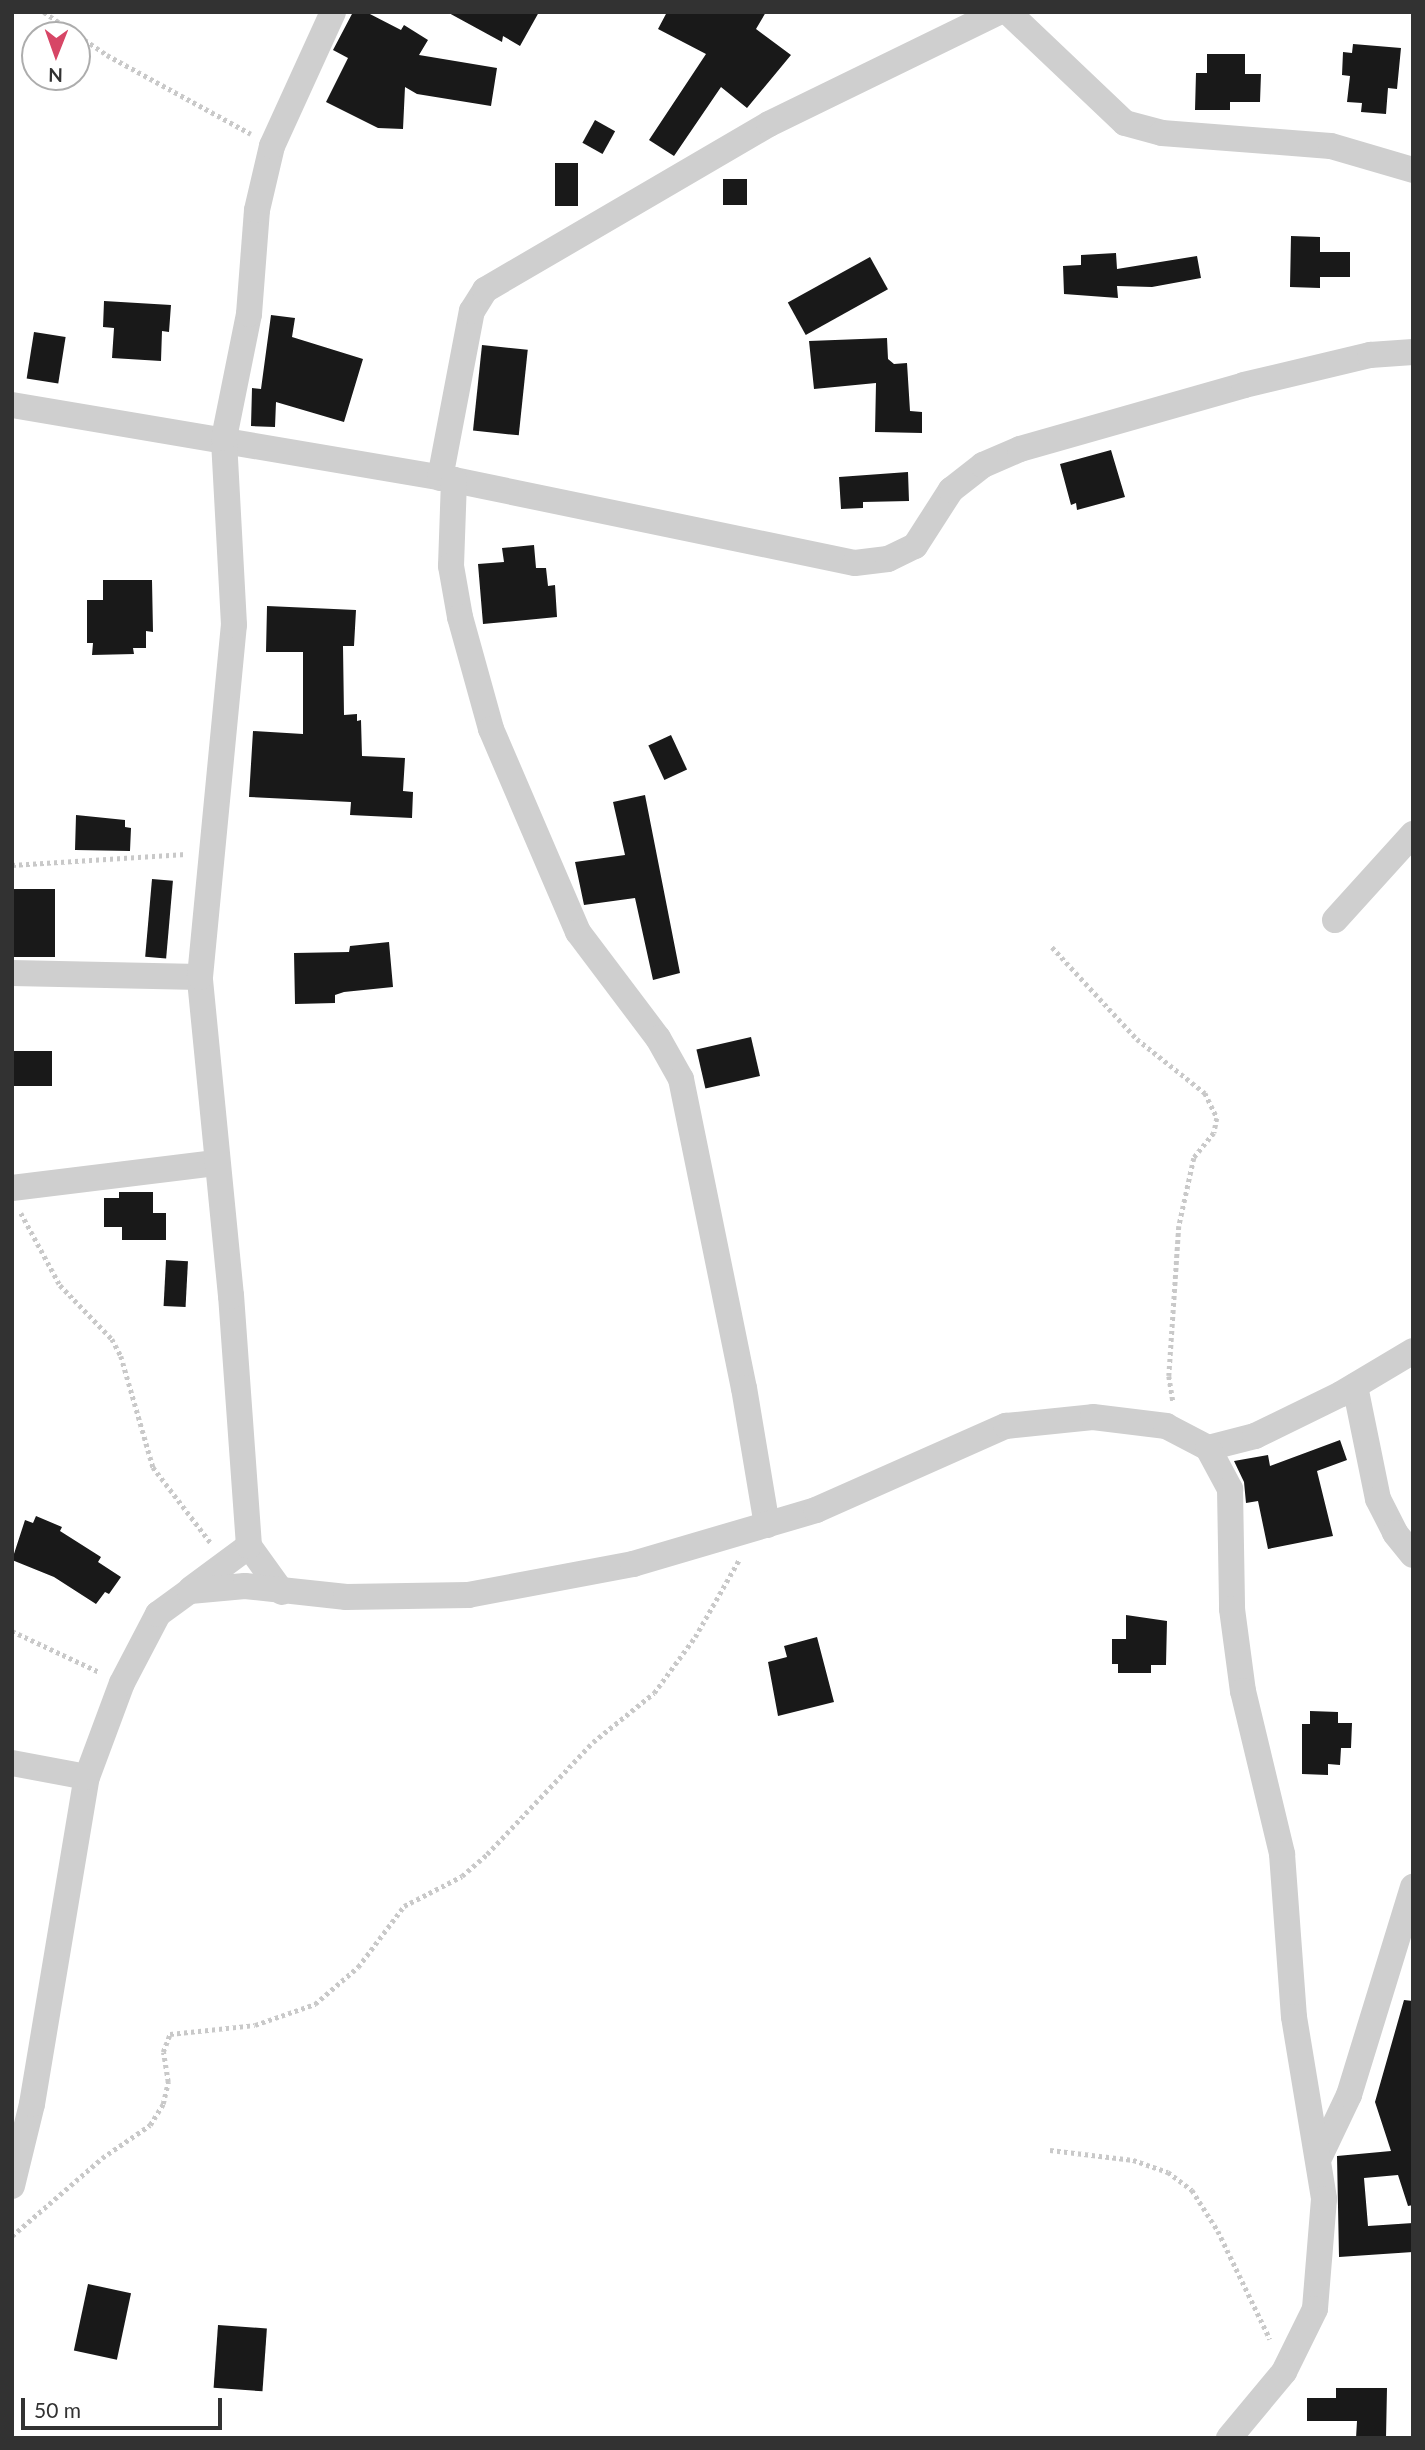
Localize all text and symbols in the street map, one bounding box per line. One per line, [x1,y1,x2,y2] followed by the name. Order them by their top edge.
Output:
[21,21,91,91] north arrow
[48,64,63,87] text: N
[24,2384,226,2428] scale bar
[34,2397,81,2422] text: 50 m

